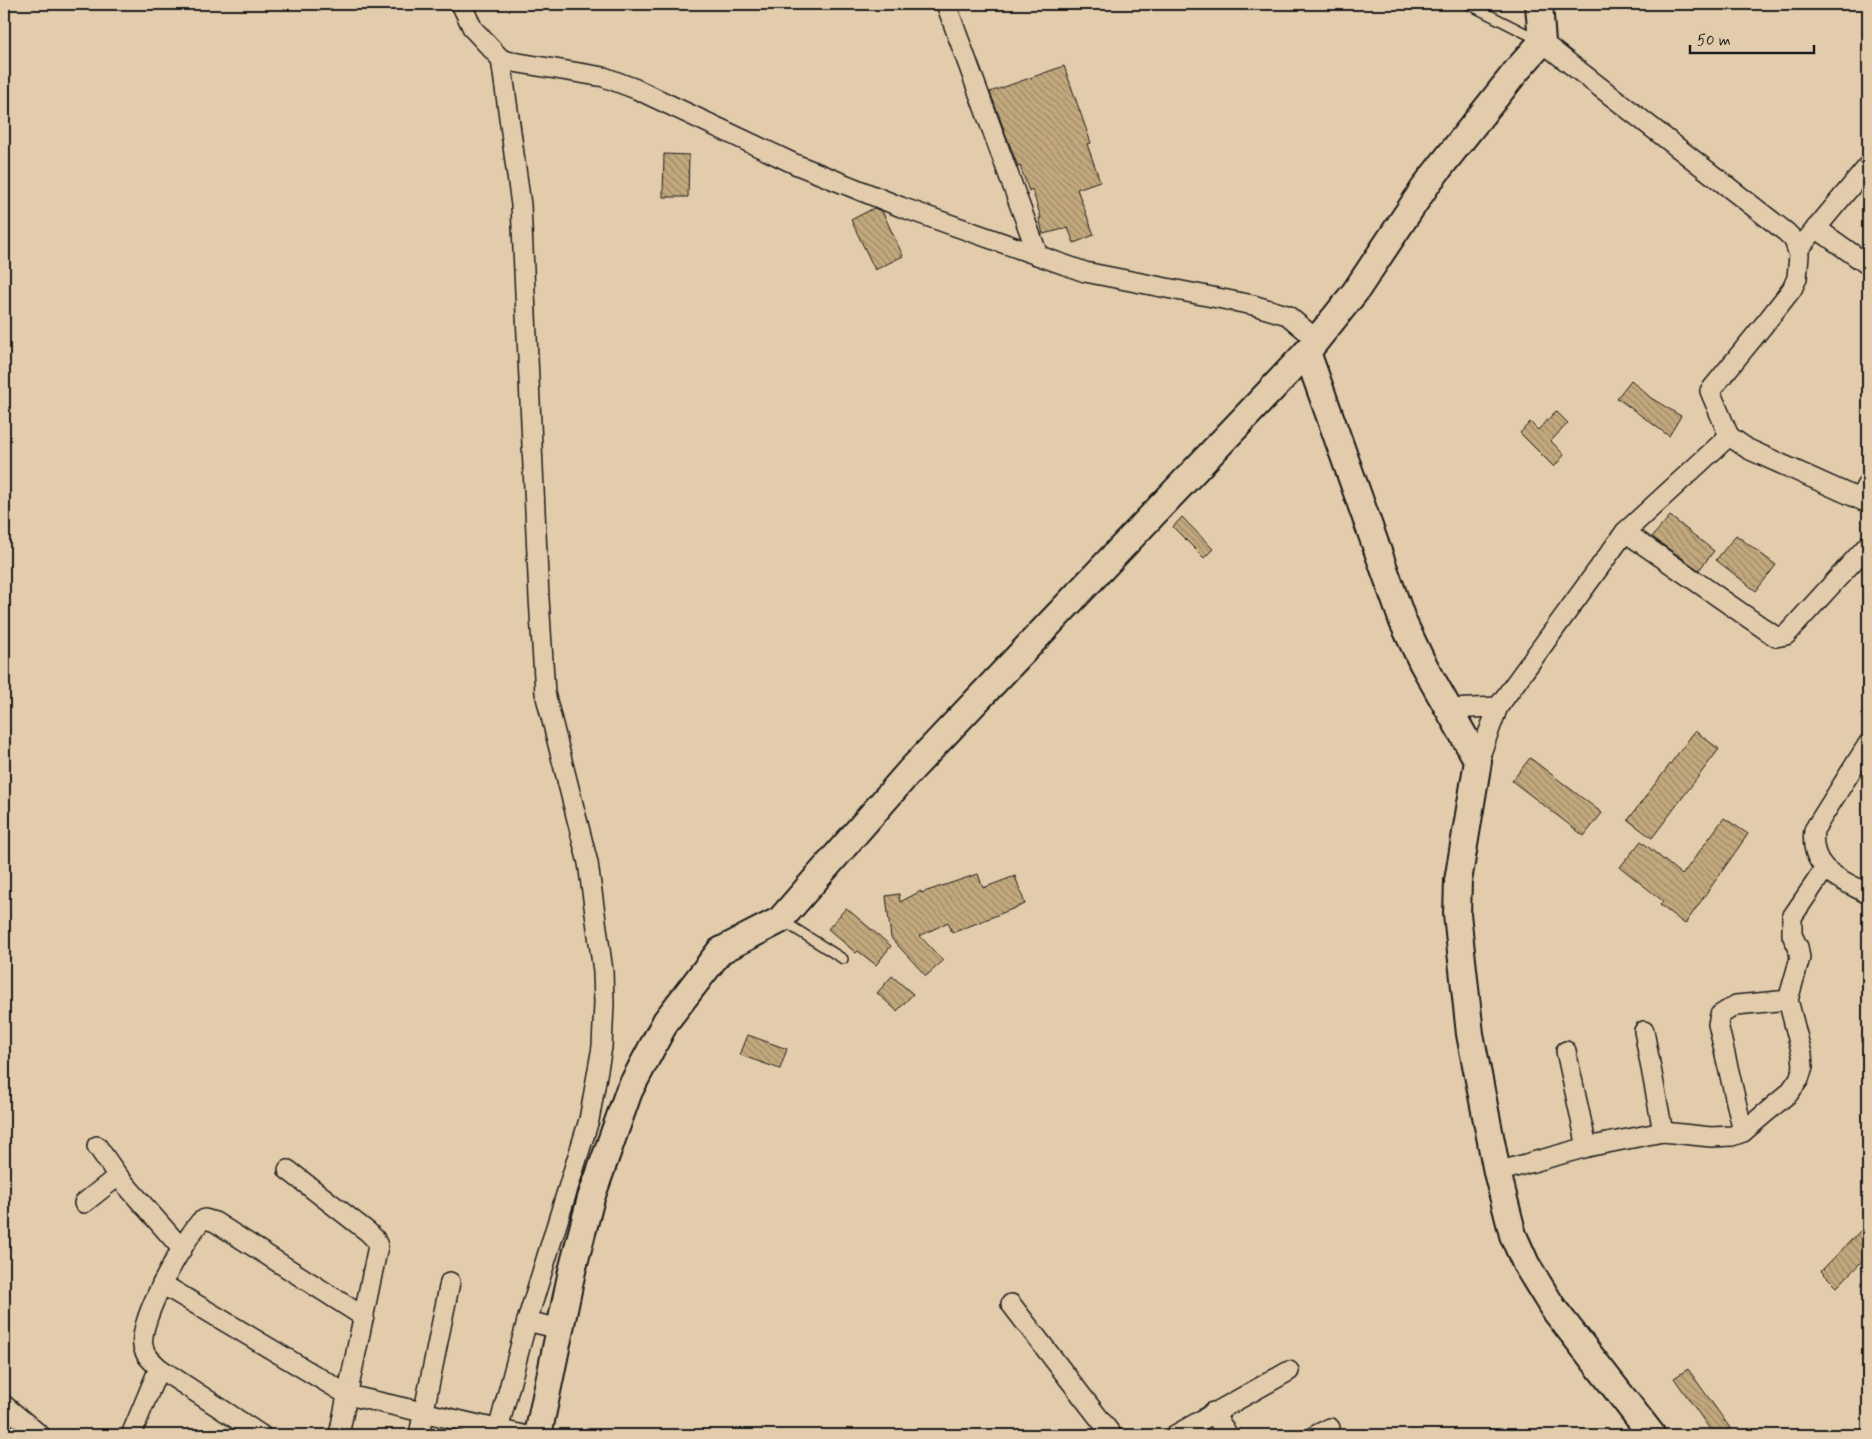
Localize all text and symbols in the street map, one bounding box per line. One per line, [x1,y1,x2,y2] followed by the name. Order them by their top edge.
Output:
[1690,22,1813,54] scale bar
[1697,31,1731,51] text: 50 m

